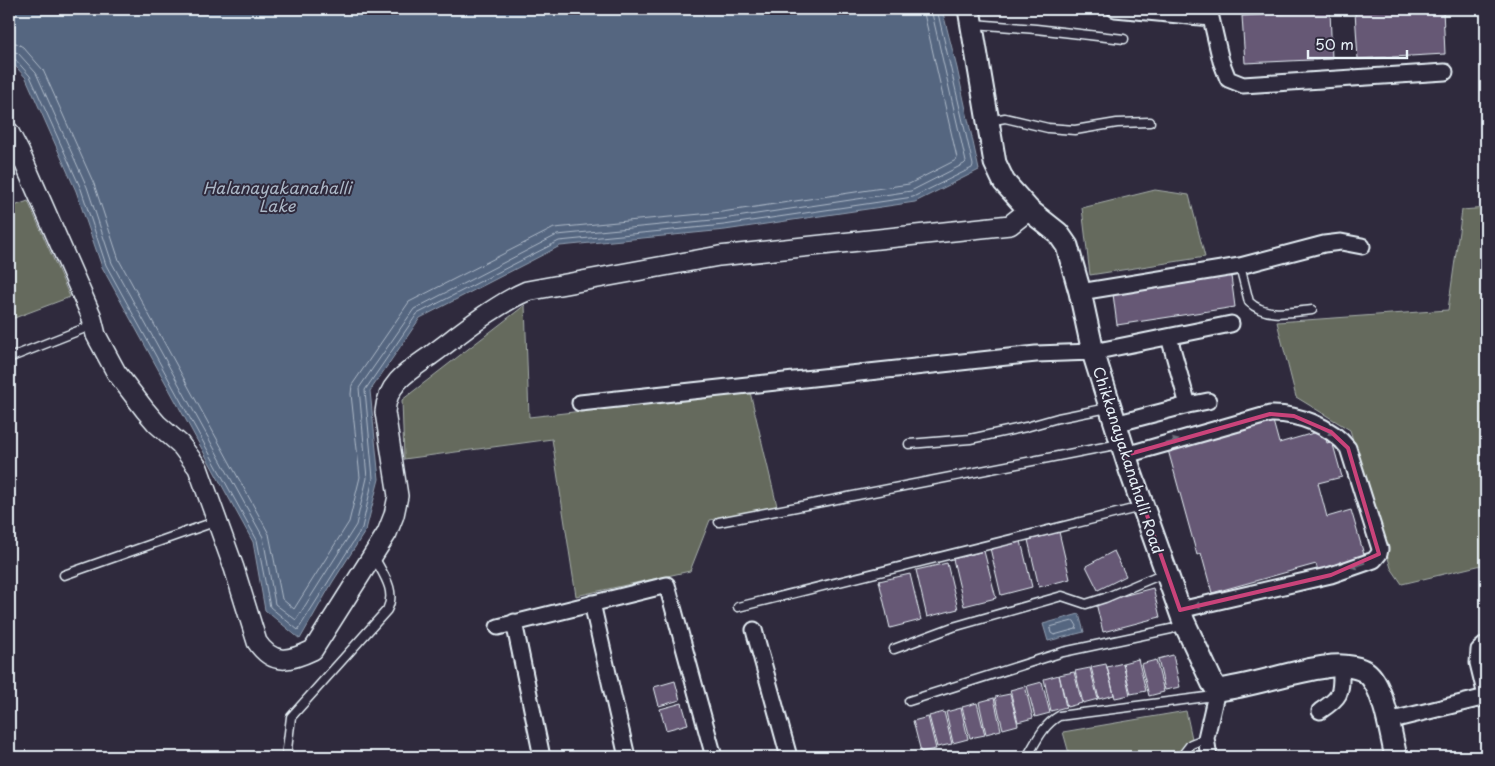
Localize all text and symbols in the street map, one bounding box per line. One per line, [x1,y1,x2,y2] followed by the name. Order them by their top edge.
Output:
[1308,28,1406,60] scale bar
[1315,32,1354,55] text: 50 m
[203,175,354,217] water label: Halanayakanahalli Lake
[1088,363,1170,557] street label: Chikkanayakanahalli Road
[1321,427,1335,435] one-way arrow
[1165,437,1180,445] one-way arrow
[1351,562,1366,569] one-way arrow
[1193,601,1208,609] one-way arrow

